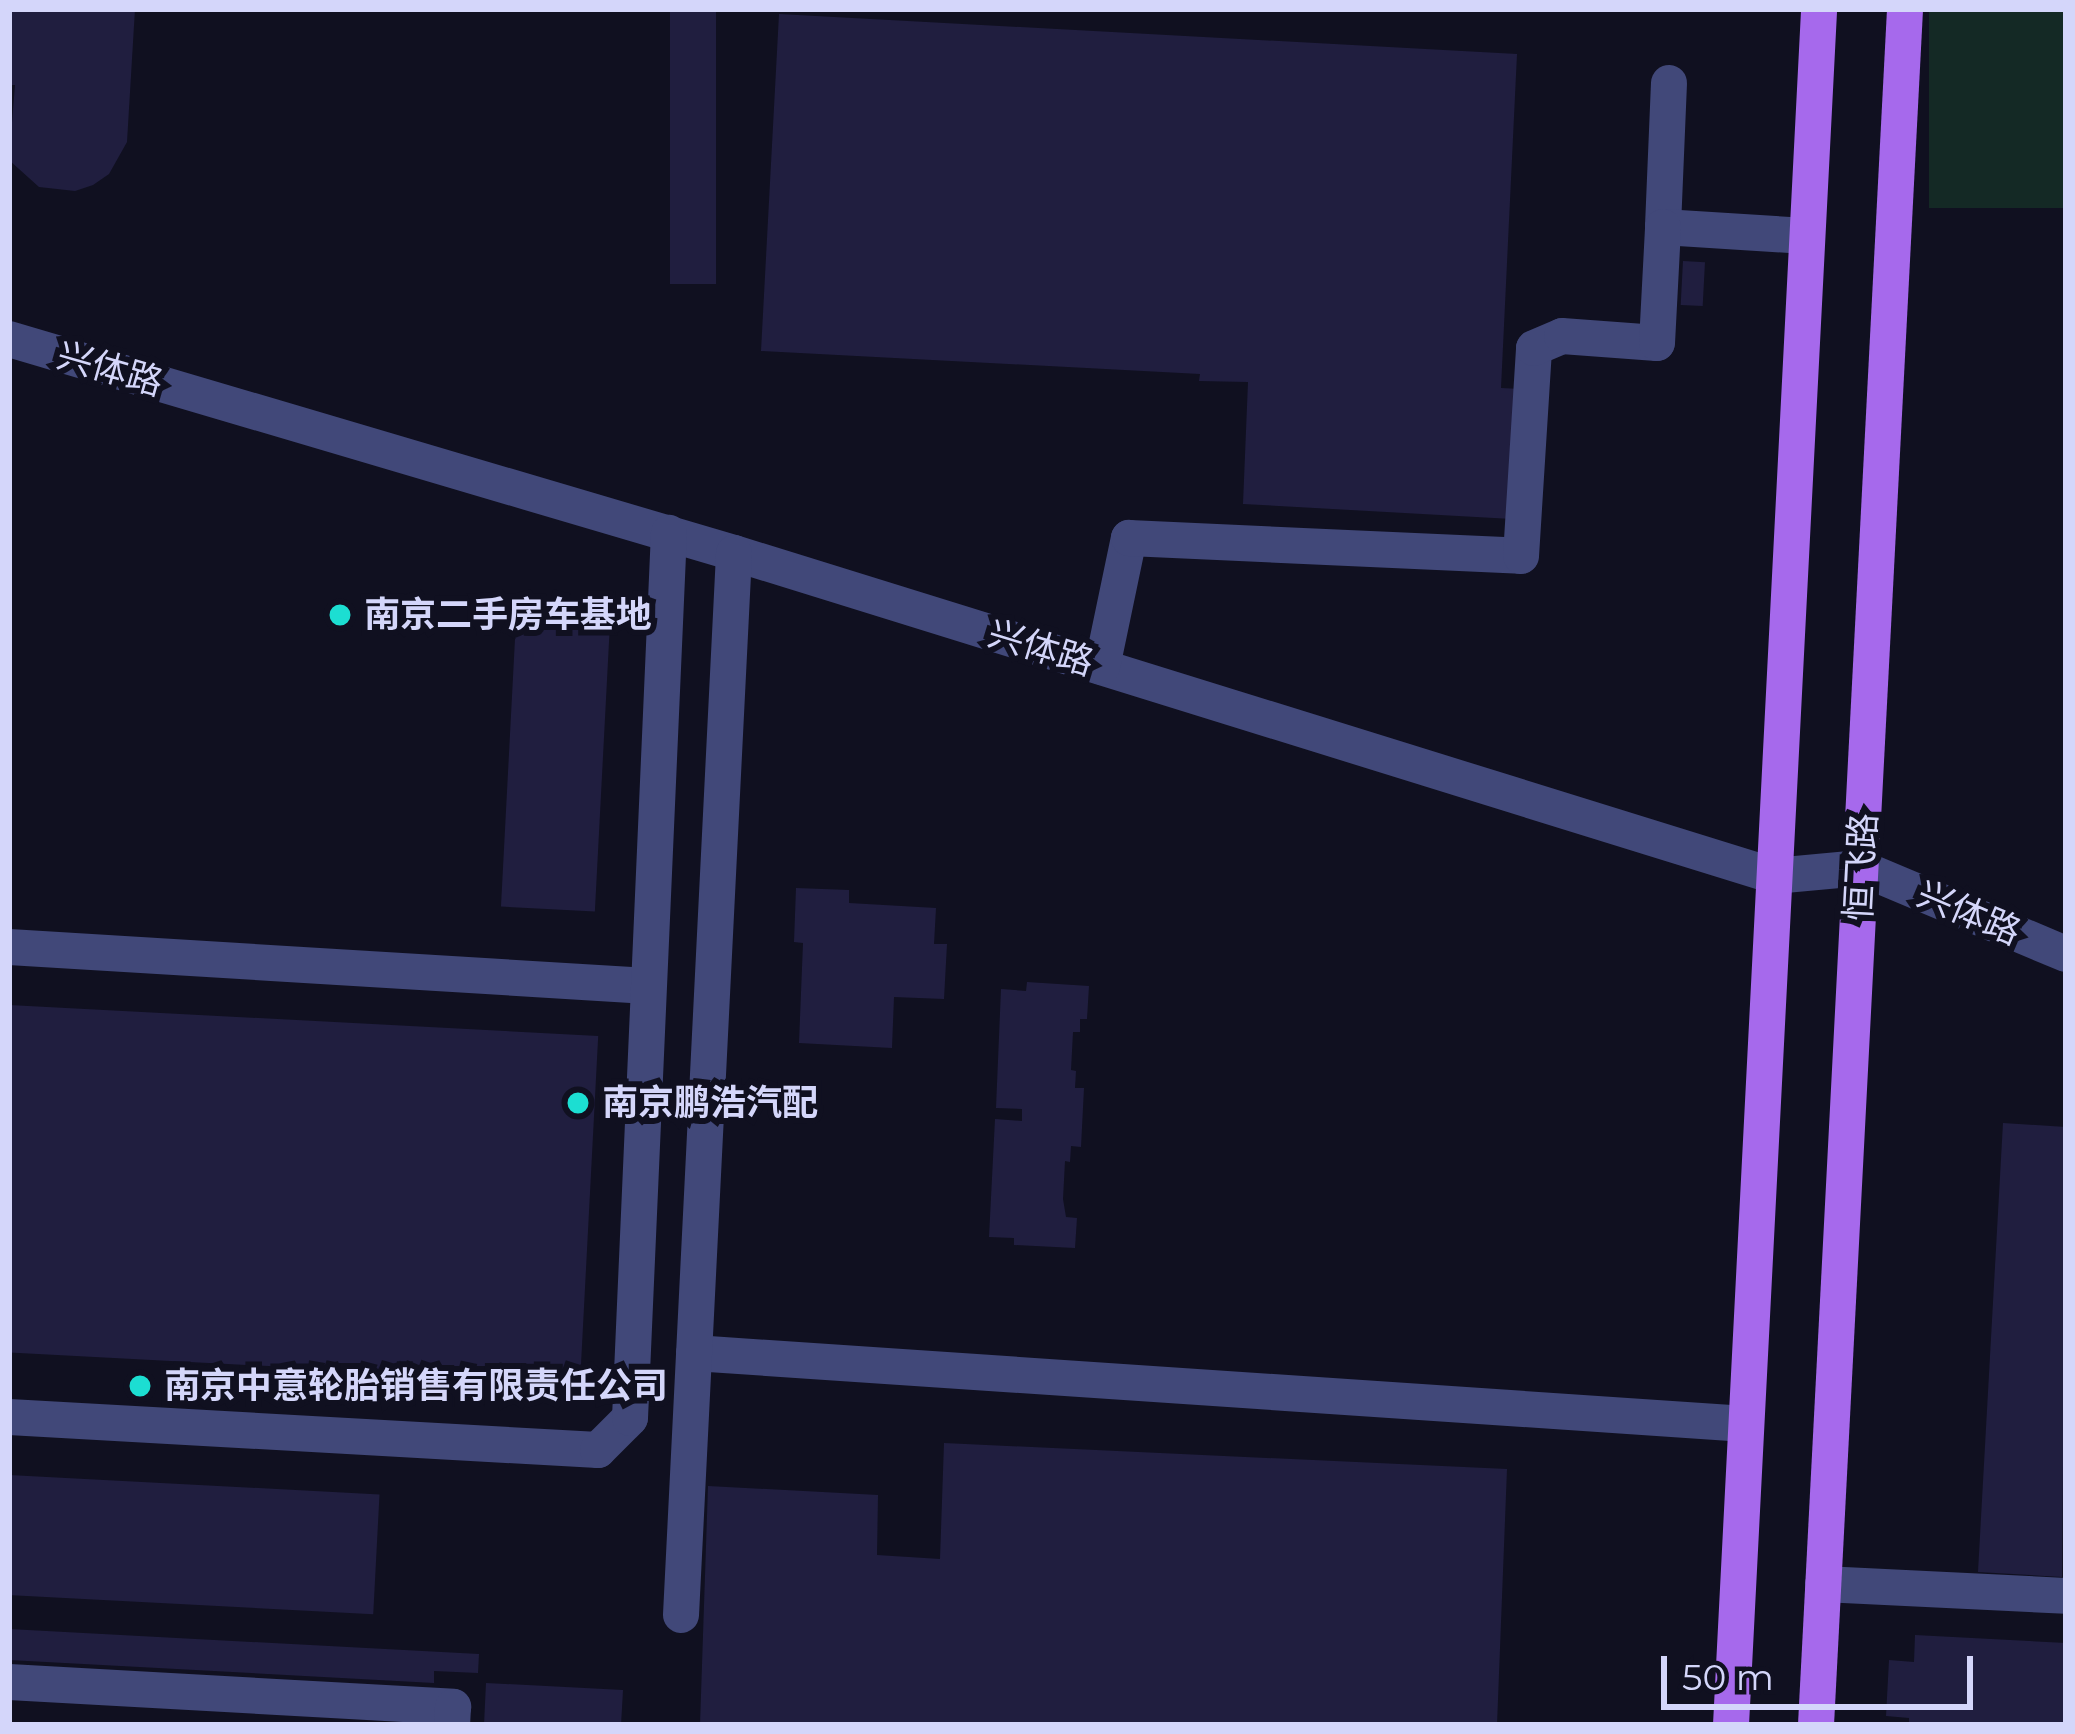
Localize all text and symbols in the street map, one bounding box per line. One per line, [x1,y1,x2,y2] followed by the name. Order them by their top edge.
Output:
[52,333,168,405] street label: 兴体路
[364,593,652,637] place label: 南京二手房车基地
[327,602,353,628] marker: 南京二手房车基地
[983,612,1099,684] street label: 兴体路
[1837,812,1885,922] street label: 恒飞路
[1911,872,2027,954] street label: 兴体路
[602,1081,818,1125] place label: 南京鹏浩汽配
[565,1090,591,1116] marker: 南京鹏浩汽配
[164,1364,668,1408] place label: 南京中意轮胎销售有限责任公司
[127,1373,153,1399] marker: 南京中意轮胎销售有限责任公司
[1667,1632,1979,1706] scale bar
[1682,1655,1774,1699] text: 50 m

